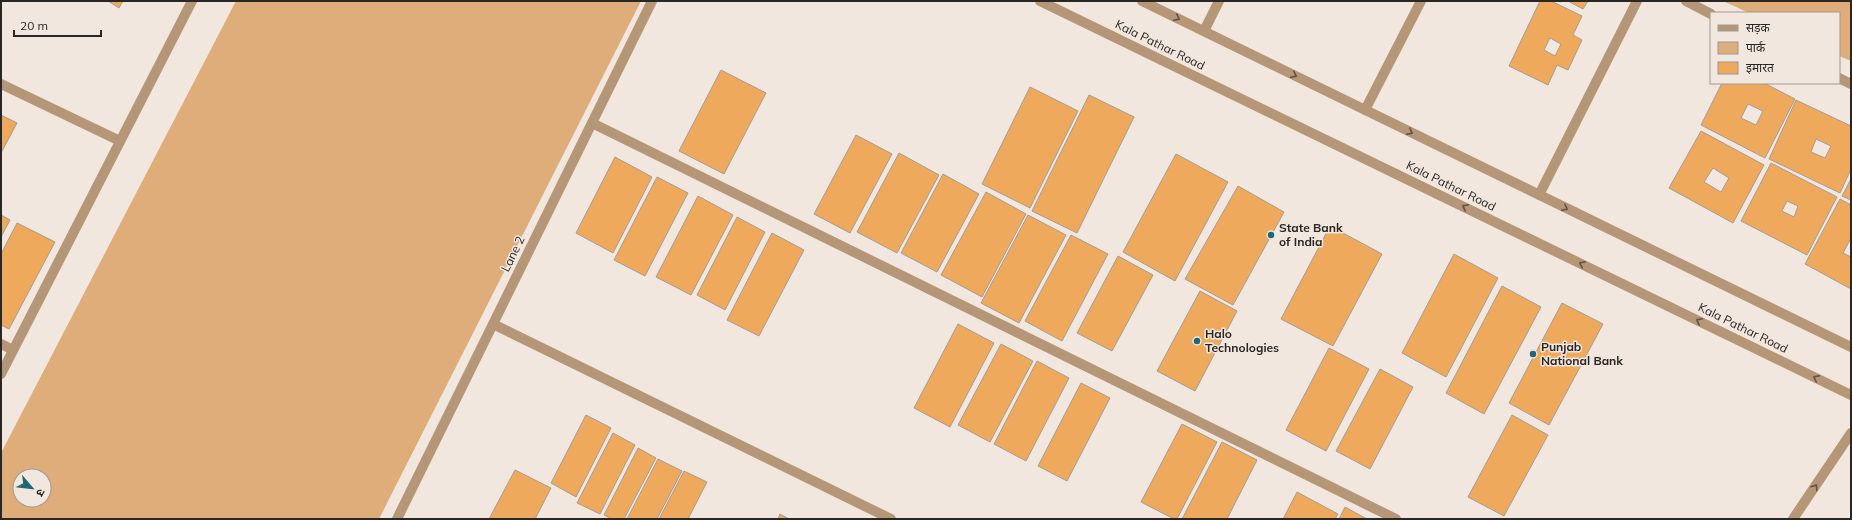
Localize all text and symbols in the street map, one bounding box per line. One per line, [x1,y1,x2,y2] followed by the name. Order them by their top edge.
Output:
[14,12,101,38] scale bar
[1710,12,1840,84] legend
[1172,13,1180,21] one-way arrow
[1113,16,1208,73] street label: Kala Pathar Road
[20,18,48,33] text: 20 m
[1746,20,1771,35] text: सड़क
[1746,40,1766,55] text: पार्क
[1746,60,1775,75] text: इमारत
[1289,70,1297,78] one-way arrow
[1406,127,1414,135] one-way arrow
[1404,157,1499,214] street label: Kala Pathar Road
[1561,203,1568,211] one-way arrow
[1462,204,1469,212] one-way arrow
[1279,220,1343,249] place label: State Bank of India
[1266,230,1276,240] marker: State Bank of India
[498,234,528,274] street label: Lane 2
[1579,261,1586,269] one-way arrow
[1696,299,1791,356] street label: Kala Pathar Road
[1696,318,1703,326] one-way arrow
[1205,326,1279,355] place label: Halo Technologies
[1192,336,1202,346] marker: Halo Technologies
[1541,339,1623,368] place label: Punjab National Bank
[1528,349,1538,359] marker: Punjab National Bank
[1813,375,1820,383] one-way arrow
[12,468,52,508] north arrow
[1810,484,1817,491] one-way arrow
[33,487,49,499] text: उ

